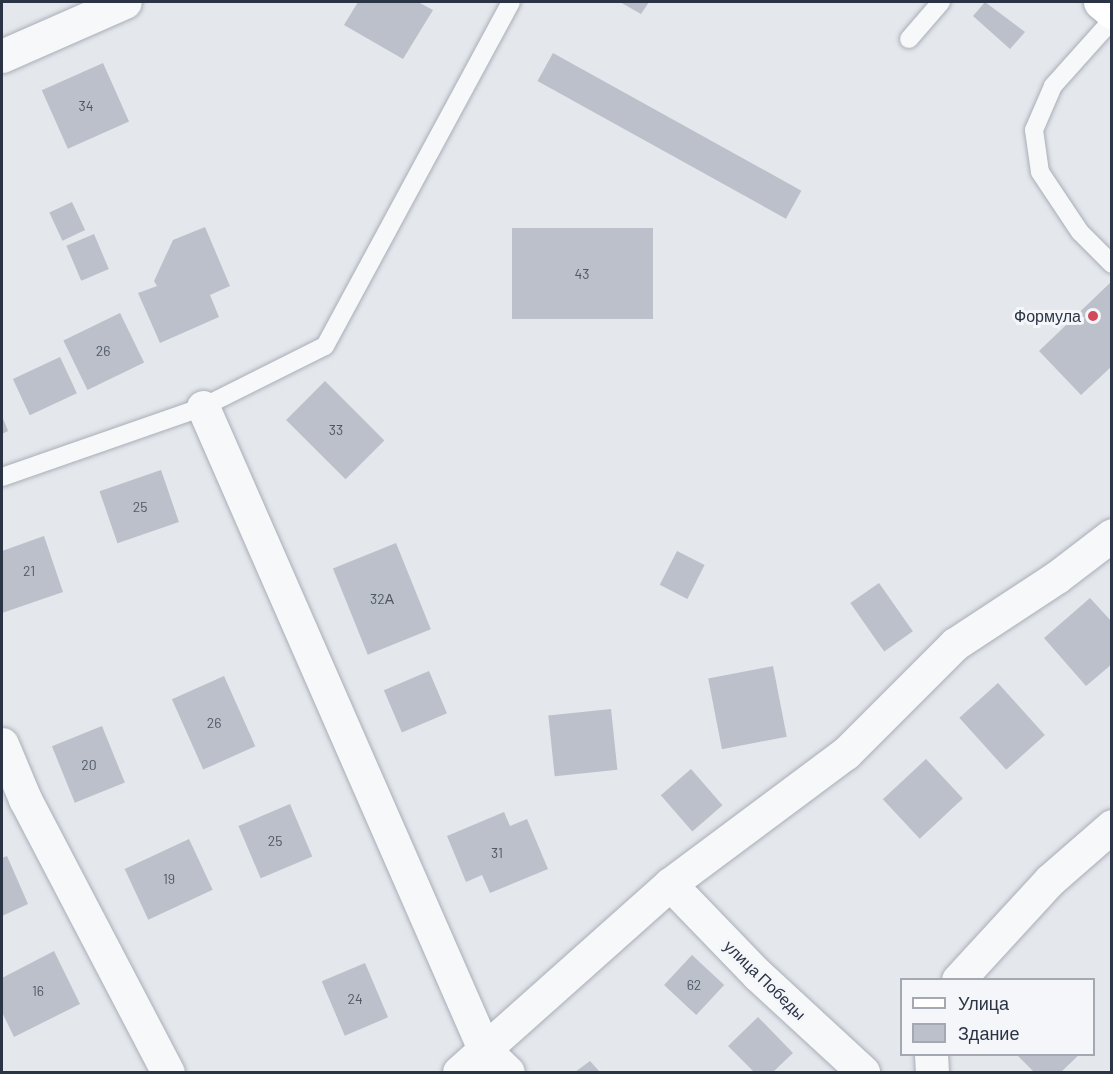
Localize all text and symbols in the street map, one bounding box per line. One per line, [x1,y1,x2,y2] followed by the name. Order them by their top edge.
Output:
[79,98,93,114] house number: 34
[575,266,589,282] house number: 43
[1014,306,1081,326] place label: Формула
[1086,309,1100,323] marker: Формула
[96,343,110,359] house number: 26
[329,422,343,438] house number: 33
[133,499,147,515] house number: 25
[23,563,35,579] house number: 21
[370,591,394,607] house number: 32А
[207,715,221,731] house number: 26
[81,757,97,773] house number: 20
[268,833,282,849] house number: 25
[491,845,503,861] house number: 31
[163,871,175,887] house number: 19
[720,936,810,1024] street label: улица Победы
[687,977,701,993] house number: 62
[900,978,1095,1056] legend
[32,983,44,999] house number: 16
[347,991,363,1007] house number: 24
[958,992,1009,1014] text: Улица
[958,1022,1019,1044] text: Здание

